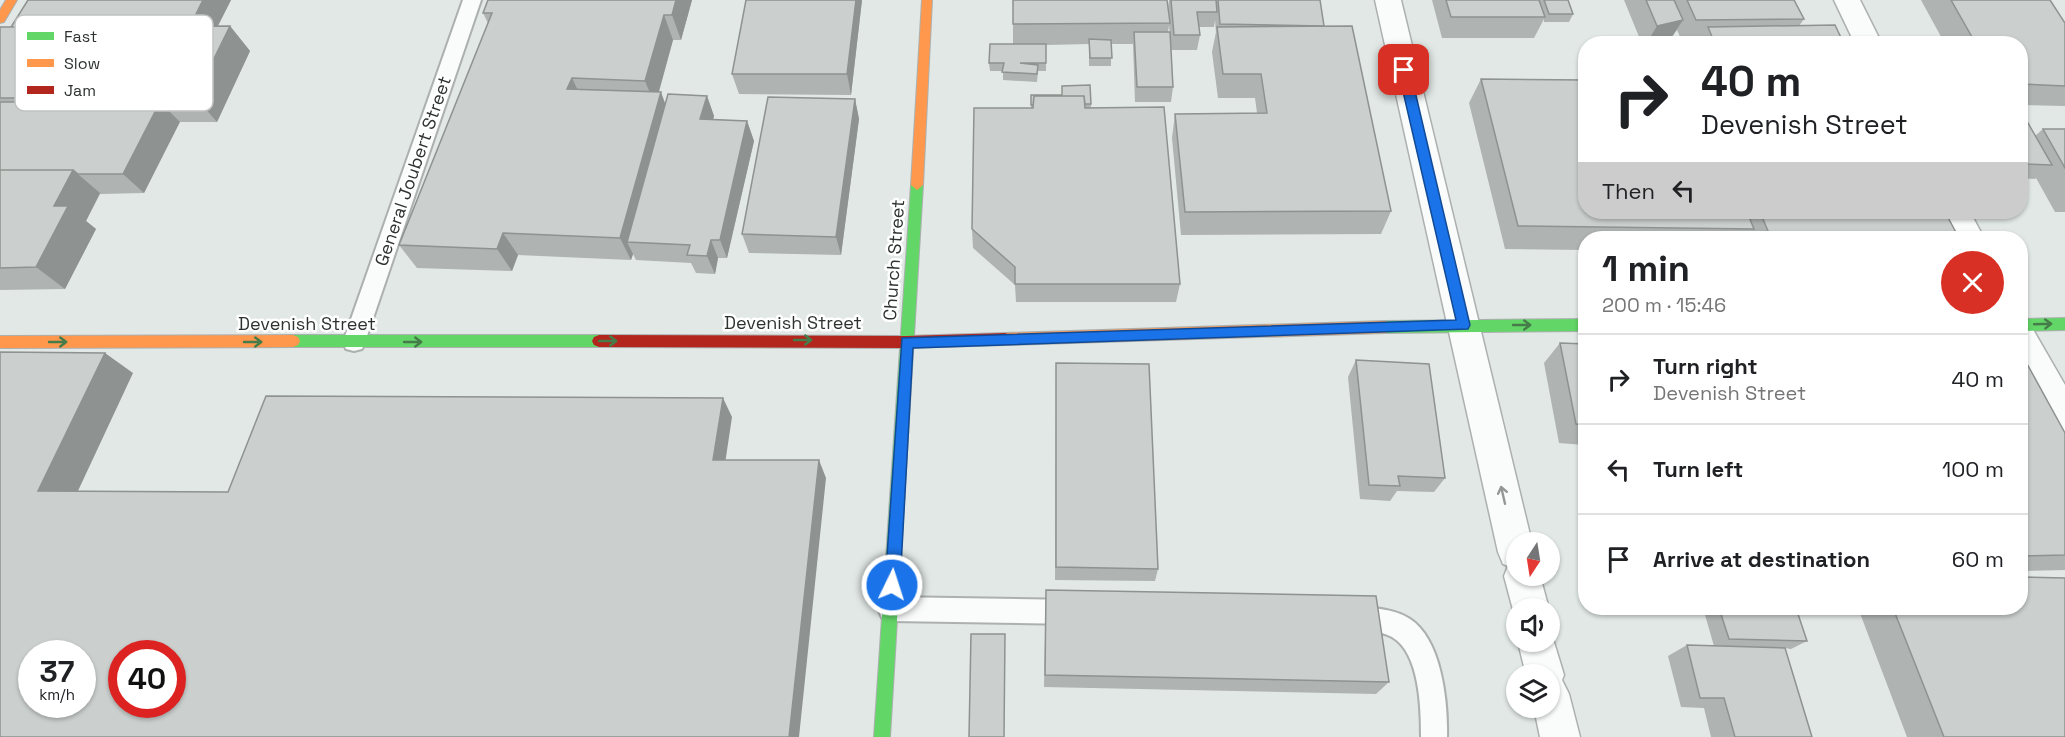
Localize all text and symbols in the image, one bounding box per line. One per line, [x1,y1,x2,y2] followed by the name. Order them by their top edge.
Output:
[15,15,213,111] legend
[64,26,97,47] text: Fast
[1378,44,1429,95] pin
[64,53,100,74] text: Slow
[1387,53,1420,86] icon: arrive
[1701,55,1801,108] text: 40 m
[1602,60,1680,138] icon: right
[369,73,456,269] street label: General Joubert Street
[64,80,96,101] text: Jam
[1701,107,1908,142] text: Devenish Street
[1667,174,1700,207] icon: left
[1602,177,1655,205] text: Then
[878,199,909,321] street label: Church Street
[1602,246,1690,292] text: 1 min
[1941,251,2004,314] button: close
[1602,292,1726,318] text: 200 m · 15:46
[724,311,862,334] street label: Devenish Street
[238,312,376,335] street label: Devenish Street
[1512,319,1532,331] one-way arrow
[2032,319,2052,330] one-way arrow
[792,334,812,346] one-way arrow
[597,335,617,347] one-way arrow
[48,336,68,348] one-way arrow
[243,336,263,348] one-way arrow
[402,336,422,348] one-way arrow
[1653,352,1758,380] text: Turn right
[1602,363,1635,396] icon: right
[1952,365,2004,393] text: 40 m
[1653,380,1806,406] text: Devenish Street
[1602,453,1635,486] icon: left
[1653,455,1743,483] text: Turn left
[1942,455,2004,483] text: 100 m
[1497,486,1509,505] one-way arrow
[1506,532,1560,586] north arrow
[1506,532,1560,718] map controls
[1602,543,1635,576] icon: arrive
[1653,545,1870,573] text: Arrive at destination
[1952,545,2004,573] text: 60 m
[860,553,924,617] position arrow
[1506,598,1560,652] button: sound
[108,640,186,718] speed limit sign: 40
[40,652,74,691] text: 37
[1506,664,1560,718] button: layers
[39,685,75,704] text: km/h

